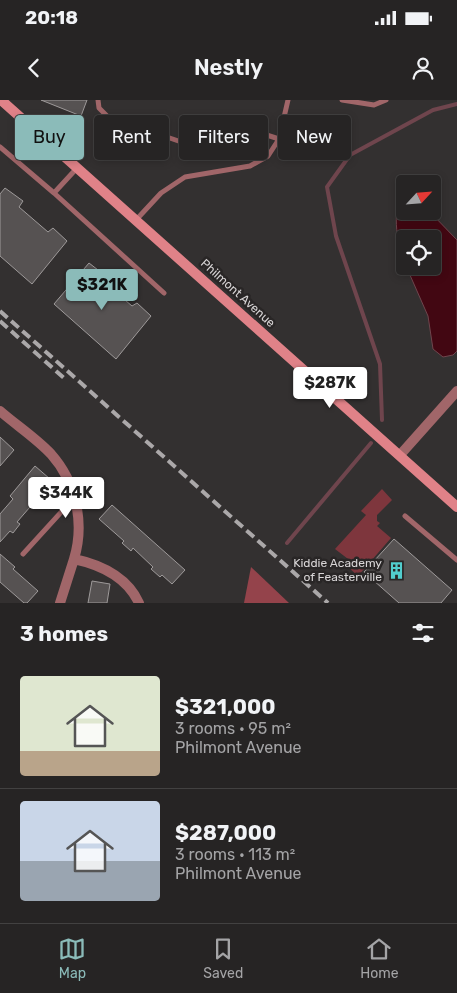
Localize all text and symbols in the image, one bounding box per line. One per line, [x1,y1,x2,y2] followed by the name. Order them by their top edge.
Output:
[25,6,78,29] text: 20:18
[20,54,48,82] icon: back
[194,54,263,81] text: Nestly
[409,54,437,82] icon: person
[15,115,84,160] chip: Buy
[94,115,169,160] chip: Rent
[179,115,268,160] chip: Filters
[278,115,351,160] chip: New
[396,175,441,220] north arrow
[396,175,441,275] map controls
[396,230,441,275] button: locate
[198,256,278,330] street label: Philmont Avenue
[67,268,137,311] pin: $321K
[77,275,127,294] text: $321K
[295,366,365,409] pin: $287K
[304,373,356,392] text: $287K
[31,476,101,519] pin: $344K
[39,483,93,502] text: $344K
[293,556,382,584] place label: Kiddie Academy of Feasterville
[386,560,406,580] building icon: Kiddie Academy of Feasterville
[409,619,437,647] icon: filters
[20,621,108,646] text: 3 homes
[175,694,275,719] text: $321,000
[60,696,120,756] icon: home
[175,719,291,738] text: 3 rooms · 95 m²
[175,738,302,757] text: Philmont Avenue
[175,820,276,845] text: $287,000
[60,821,120,881] icon: home
[175,845,295,864] text: 3 rooms · 113 m²
[175,864,302,883] text: Philmont Avenue
[58,935,86,982] tab: Map
[203,935,243,982] tab: Saved
[360,935,399,982] tab: Home

